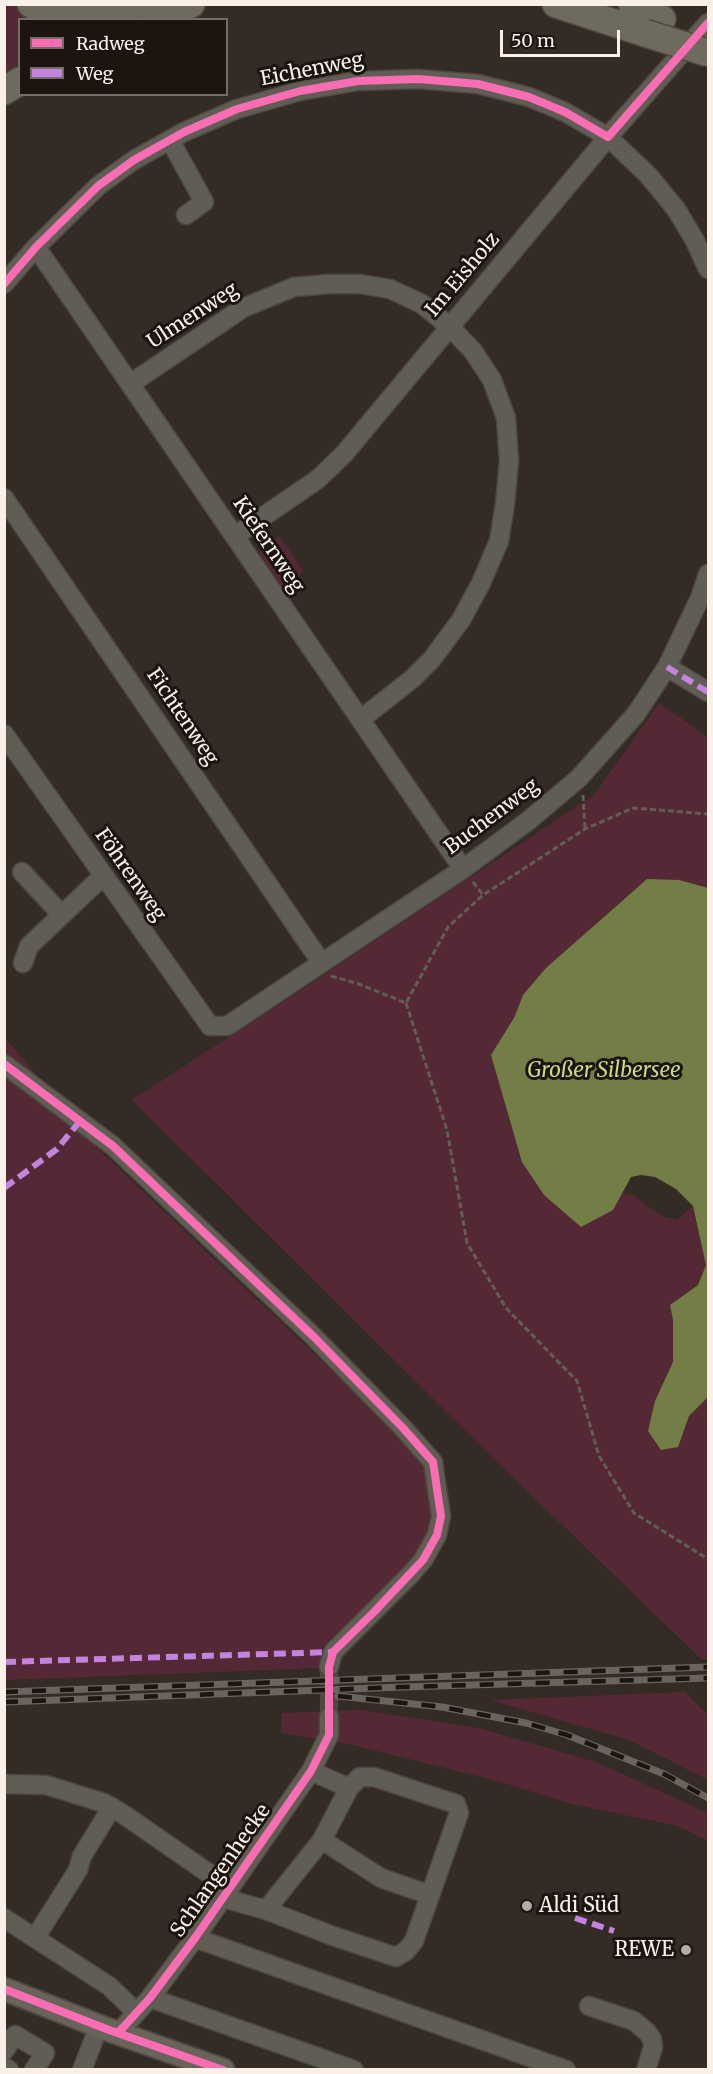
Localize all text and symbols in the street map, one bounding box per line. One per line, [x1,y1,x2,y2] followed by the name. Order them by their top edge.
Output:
[18,18,228,96] legend
[503,18,623,56] scale bar
[511,29,555,52] text: 50 m
[76,32,145,55] text: Radweg
[258,48,366,92] street label: Eichenweg
[76,62,113,85] text: Weg
[421,228,505,322] street label: Im Eisholz
[143,278,243,354] street label: Ulmenweg
[227,493,309,597] street label: Kiefernweg
[141,664,223,770] street label: Fichtenweg
[440,774,544,860] street label: Buchenweg
[89,824,171,926] street label: Föhrenweg
[527,1058,681,1084] water label: Großer Silbersee
[166,1800,276,1942] street label: Schlangenhecke
[539,1894,619,1918] place label: Aldi Süd
[520,1899,534,1913] marker: Aldi Süd
[614,1938,674,1962] place label: REWE
[679,1943,693,1957] marker: REWE

